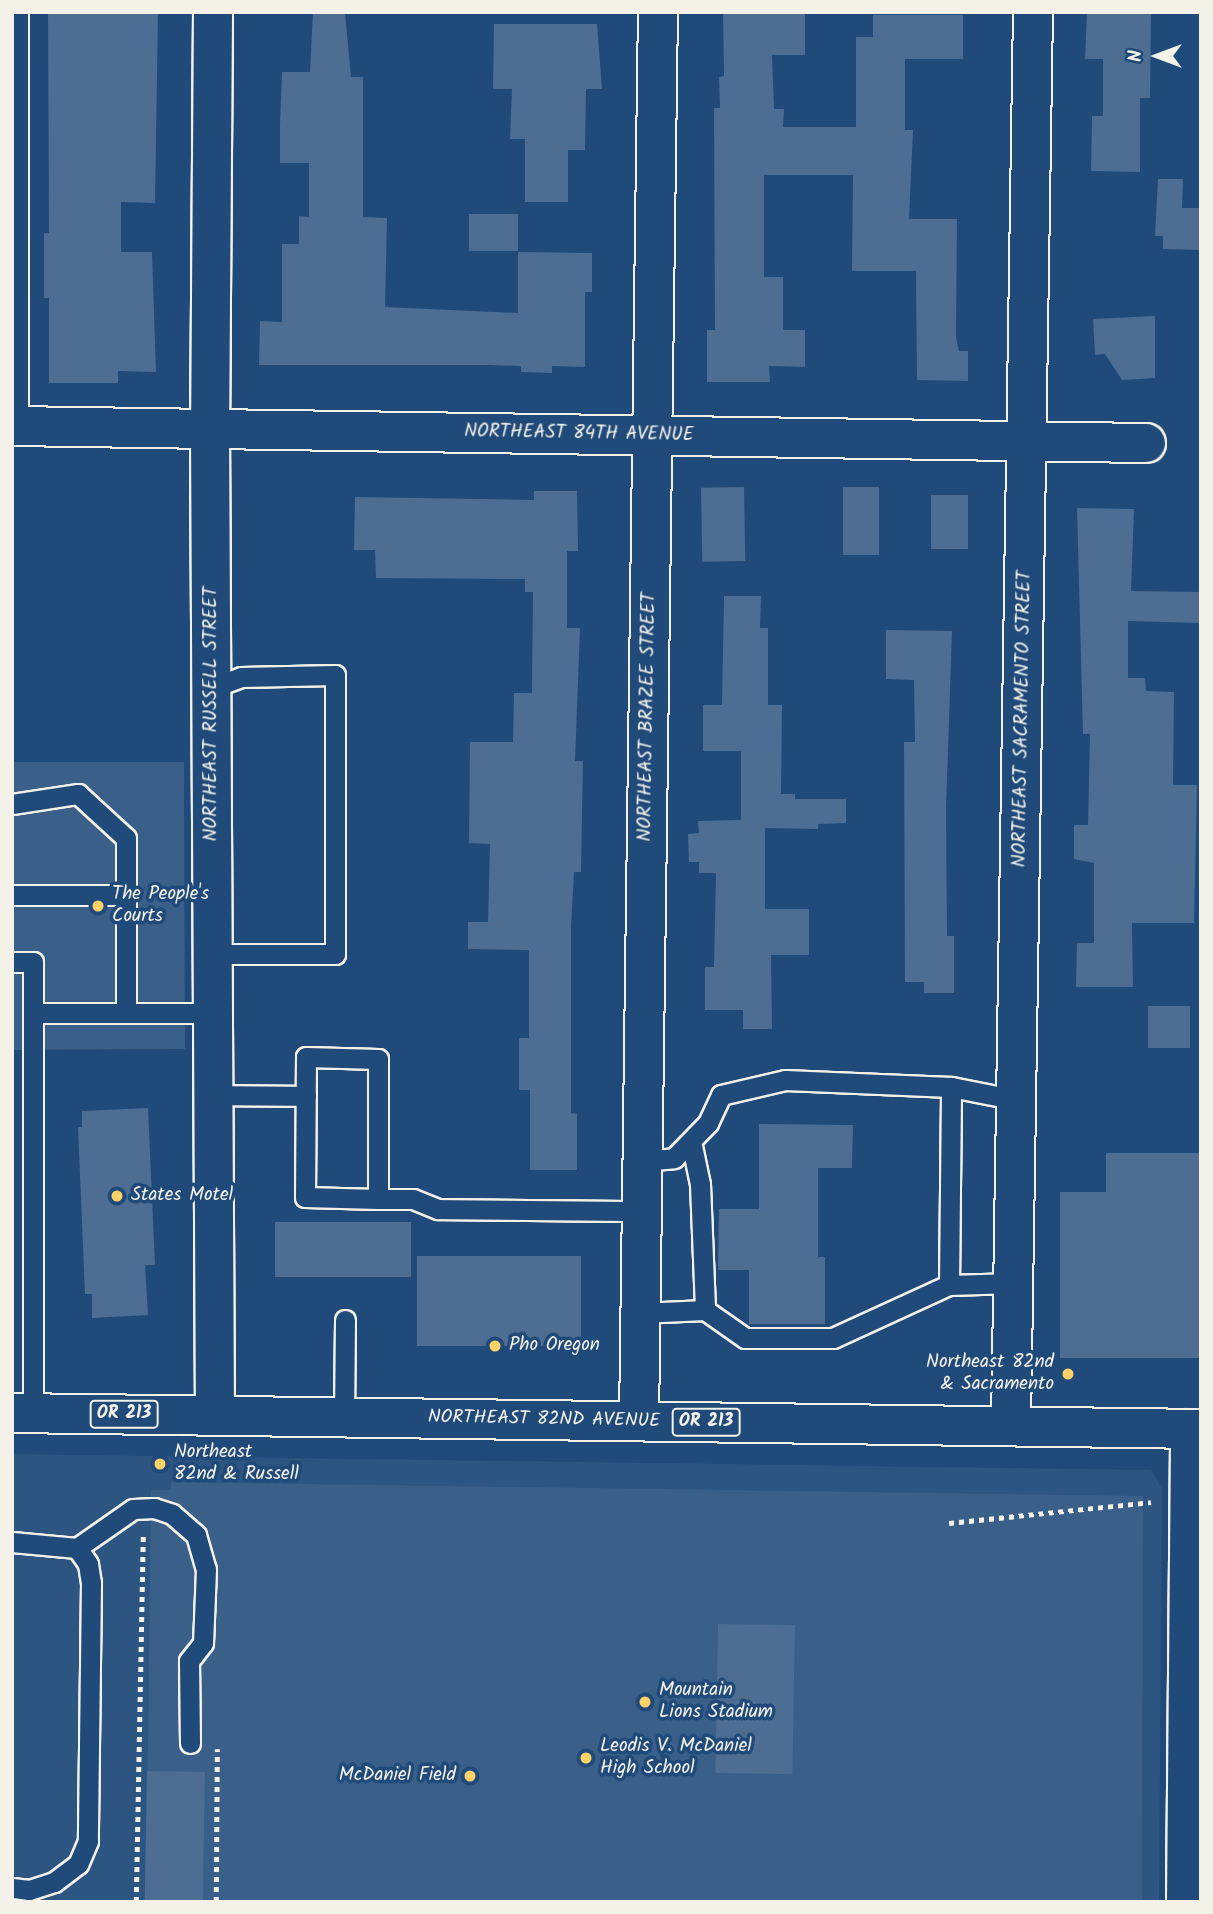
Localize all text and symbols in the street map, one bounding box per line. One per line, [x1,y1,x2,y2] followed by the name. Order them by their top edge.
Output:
[1122,21,1192,91] north arrow
[1121,50,1151,62] text: N
[464,421,694,447] street label: NORTHEAST 84TH AVENUE
[1009,570,1037,868] street label: NORTHEAST SACRAMENTO STREET
[201,587,223,841] street label: NORTHEAST RUSSELL STREET
[634,592,662,842] street label: NORTHEAST BRAZEE STREET
[112,884,209,928] place label: The People's Courts
[90,898,106,914] marker: The People's Courts
[131,1185,233,1207] place label: States Motel
[109,1188,125,1204] marker: States Motel
[509,1335,600,1357] place label: Pho Oregon
[487,1338,503,1354] marker: Pho Oregon
[926,1352,1054,1396] place label: Northeast 82nd & Sacramento
[1060,1366,1076,1382] marker: Northeast 82nd & Sacramento
[89,1400,159,1428] road number: OR 213
[428,1407,660,1433] street label: NORTHEAST 82ND AVENUE
[671,1408,741,1436] road number: OR 213
[174,1442,299,1486] place label: Northeast 82nd & Russell
[152,1456,168,1472] marker: Northeast 82nd & Russell
[659,1680,773,1724] place label: Mountain Lions Stadium
[637,1694,653,1710] marker: Mountain Lions Stadium
[600,1736,752,1780] place label: Leodis V. McDaniel High School
[578,1750,594,1766] marker: Leodis V. McDaniel High School
[339,1765,456,1787] place label: McDaniel Field
[462,1768,478,1784] marker: McDaniel Field

